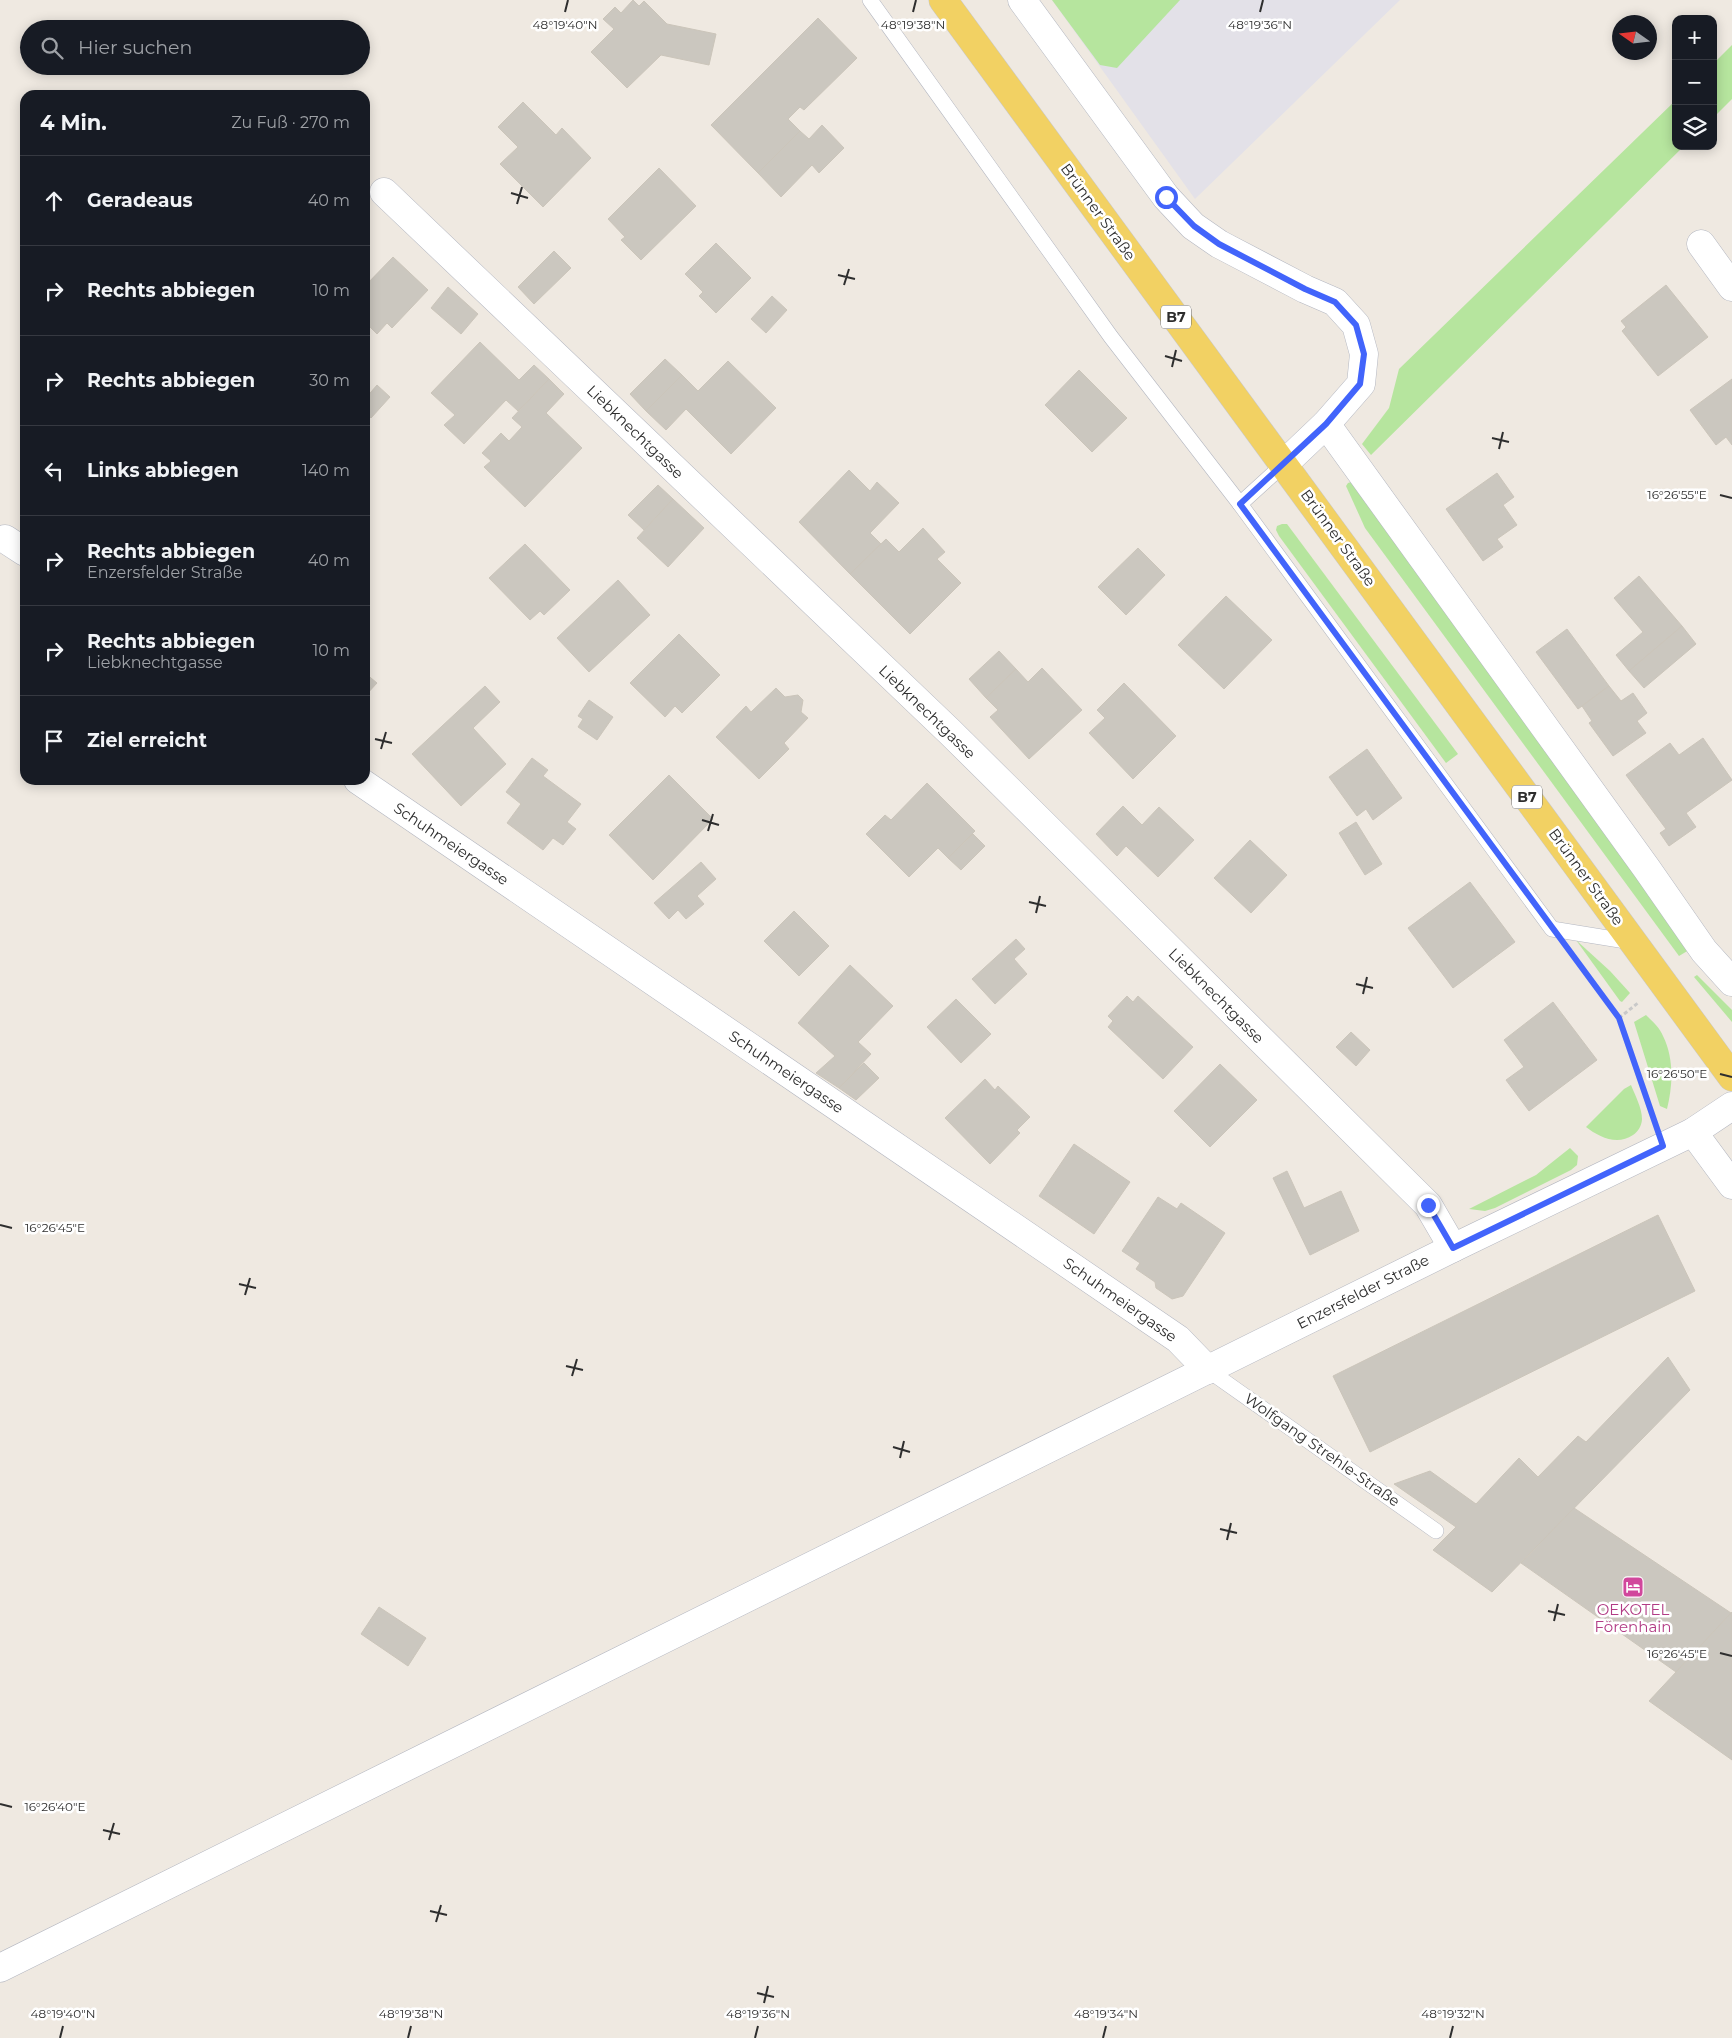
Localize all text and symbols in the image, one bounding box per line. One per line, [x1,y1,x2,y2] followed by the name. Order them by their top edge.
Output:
[1612,15,1657,60] north arrow
[1672,15,1717,150] map controls
[1672,15,1717,60] button: +
[532,17,598,32] text: 48°19'40"N
[881,17,945,32] text: 48°19'38"N
[1228,17,1292,32] text: 48°19'36"N
[20,20,370,75] search box
[38,34,66,62] icon: search
[78,36,192,59] text: Hier suchen
[1672,60,1717,105] button: −
[1672,105,1717,150] button: layers
[40,110,107,135] text: 4 Min.
[231,113,350,132] text: Zu Fuß · 270 m
[1057,159,1140,264] street label: Brünner Straße
[1155,186,1178,209] route start
[40,187,68,215] icon: ahead
[87,189,193,212] text: Geradeaus
[308,191,350,210] text: 40 m
[40,277,68,305] icon: right
[87,279,255,302] text: Rechts abbiegen
[312,281,350,300] text: 10 m
[1161,306,1191,328] road number: B7
[40,367,68,395] icon: right
[87,369,255,392] text: Rechts abbiegen
[309,371,350,390] text: 30 m
[583,381,688,483] street label: Liebknechtgasse
[40,457,68,485] icon: left
[87,459,239,482] text: Links abbiegen
[302,461,350,480] text: 140 m
[1297,485,1380,590] street label: Brünner Straße
[1647,487,1707,502] text: 16°26'55"E
[87,540,255,563] text: Rechts abbiegen
[40,547,68,575] icon: right
[308,551,350,570] text: 40 m
[87,563,243,582] text: Enzersfelder Straße
[87,630,255,653] text: Rechts abbiegen
[40,637,68,665] icon: right
[312,641,350,660] text: 10 m
[87,653,223,672] text: Liebknechtgasse
[875,661,980,763] street label: Liebknechtgasse
[40,727,68,755] icon: arrive
[87,729,207,752] text: Ziel erreicht
[1512,786,1542,809] road number: B7
[390,798,512,889] street label: Schuhmeiergasse
[1545,824,1628,929] street label: Brünner Straße
[1165,944,1268,1047] street label: Liebknechtgasse
[725,1026,847,1117] street label: Schuhmeiergasse
[1647,1066,1707,1081] text: 16°26'50"E
[1417,1194,1440,1217] route end
[25,1220,85,1235] text: 16°26'45"E
[1293,1250,1432,1333] street label: Enzersfelder Straße
[1060,1253,1181,1346] street label: Schuhmeiergasse
[1241,1389,1404,1511] street label: Wolfgang Strehle-Straße
[1621,1575,1645,1599] hotel icon: OEKOTEL Förenhain
[1595,1600,1671,1636] place label: OEKOTEL Förenhain
[1647,1646,1707,1661] text: 16°26'45"E
[24,1799,86,1814] text: 16°26'40"E
[30,2006,96,2021] text: 48°19'40"N
[379,2006,443,2021] text: 48°19'38"N
[726,2006,790,2021] text: 48°19'36"N
[1074,2006,1138,2021] text: 48°19'34"N
[1421,2006,1485,2021] text: 48°19'32"N

